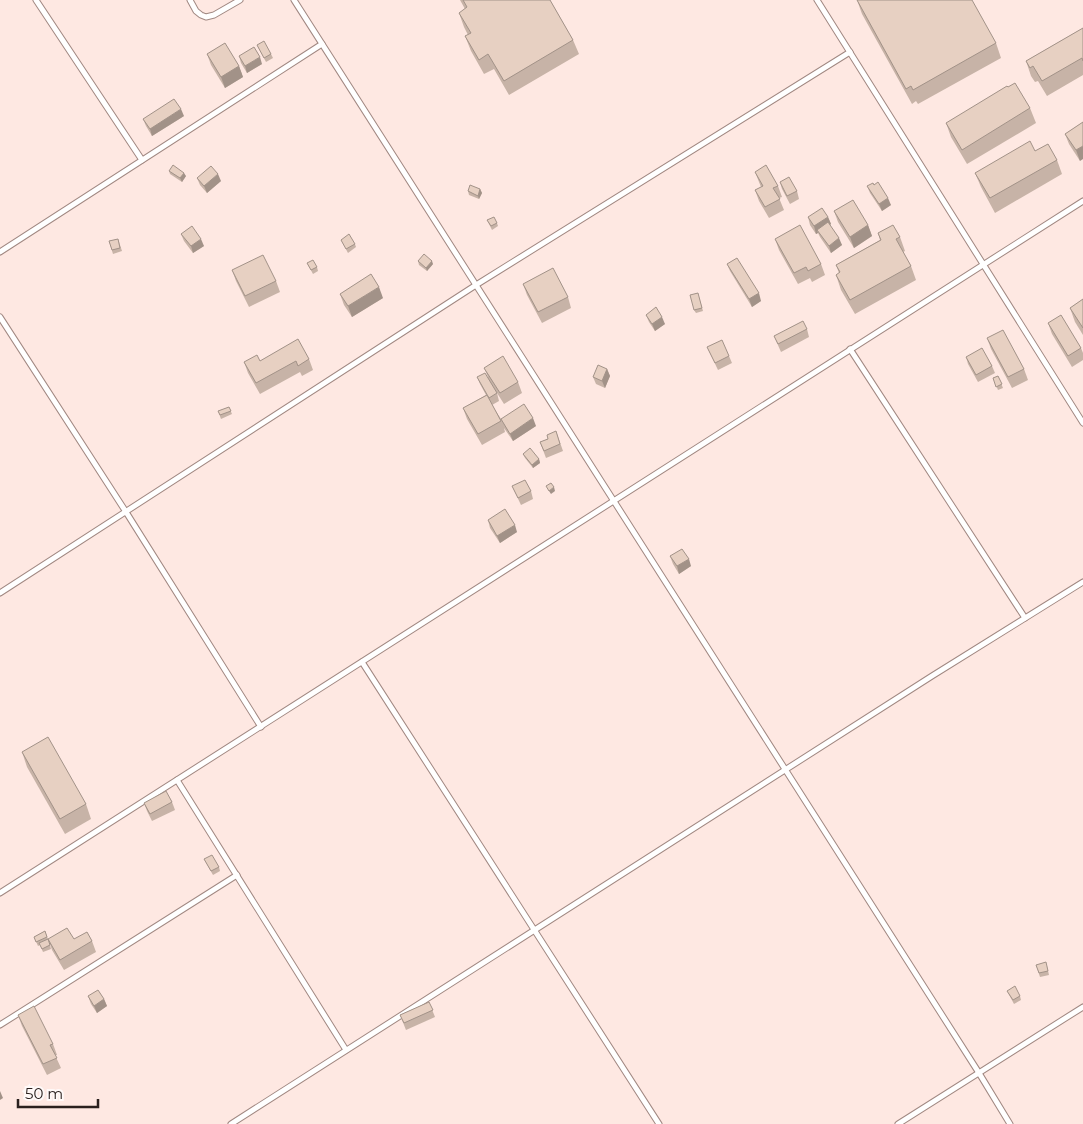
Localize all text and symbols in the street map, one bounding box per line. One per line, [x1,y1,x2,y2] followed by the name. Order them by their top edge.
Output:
[18,1076,98,1108] scale bar
[25,1084,63,1103] text: 50 m

